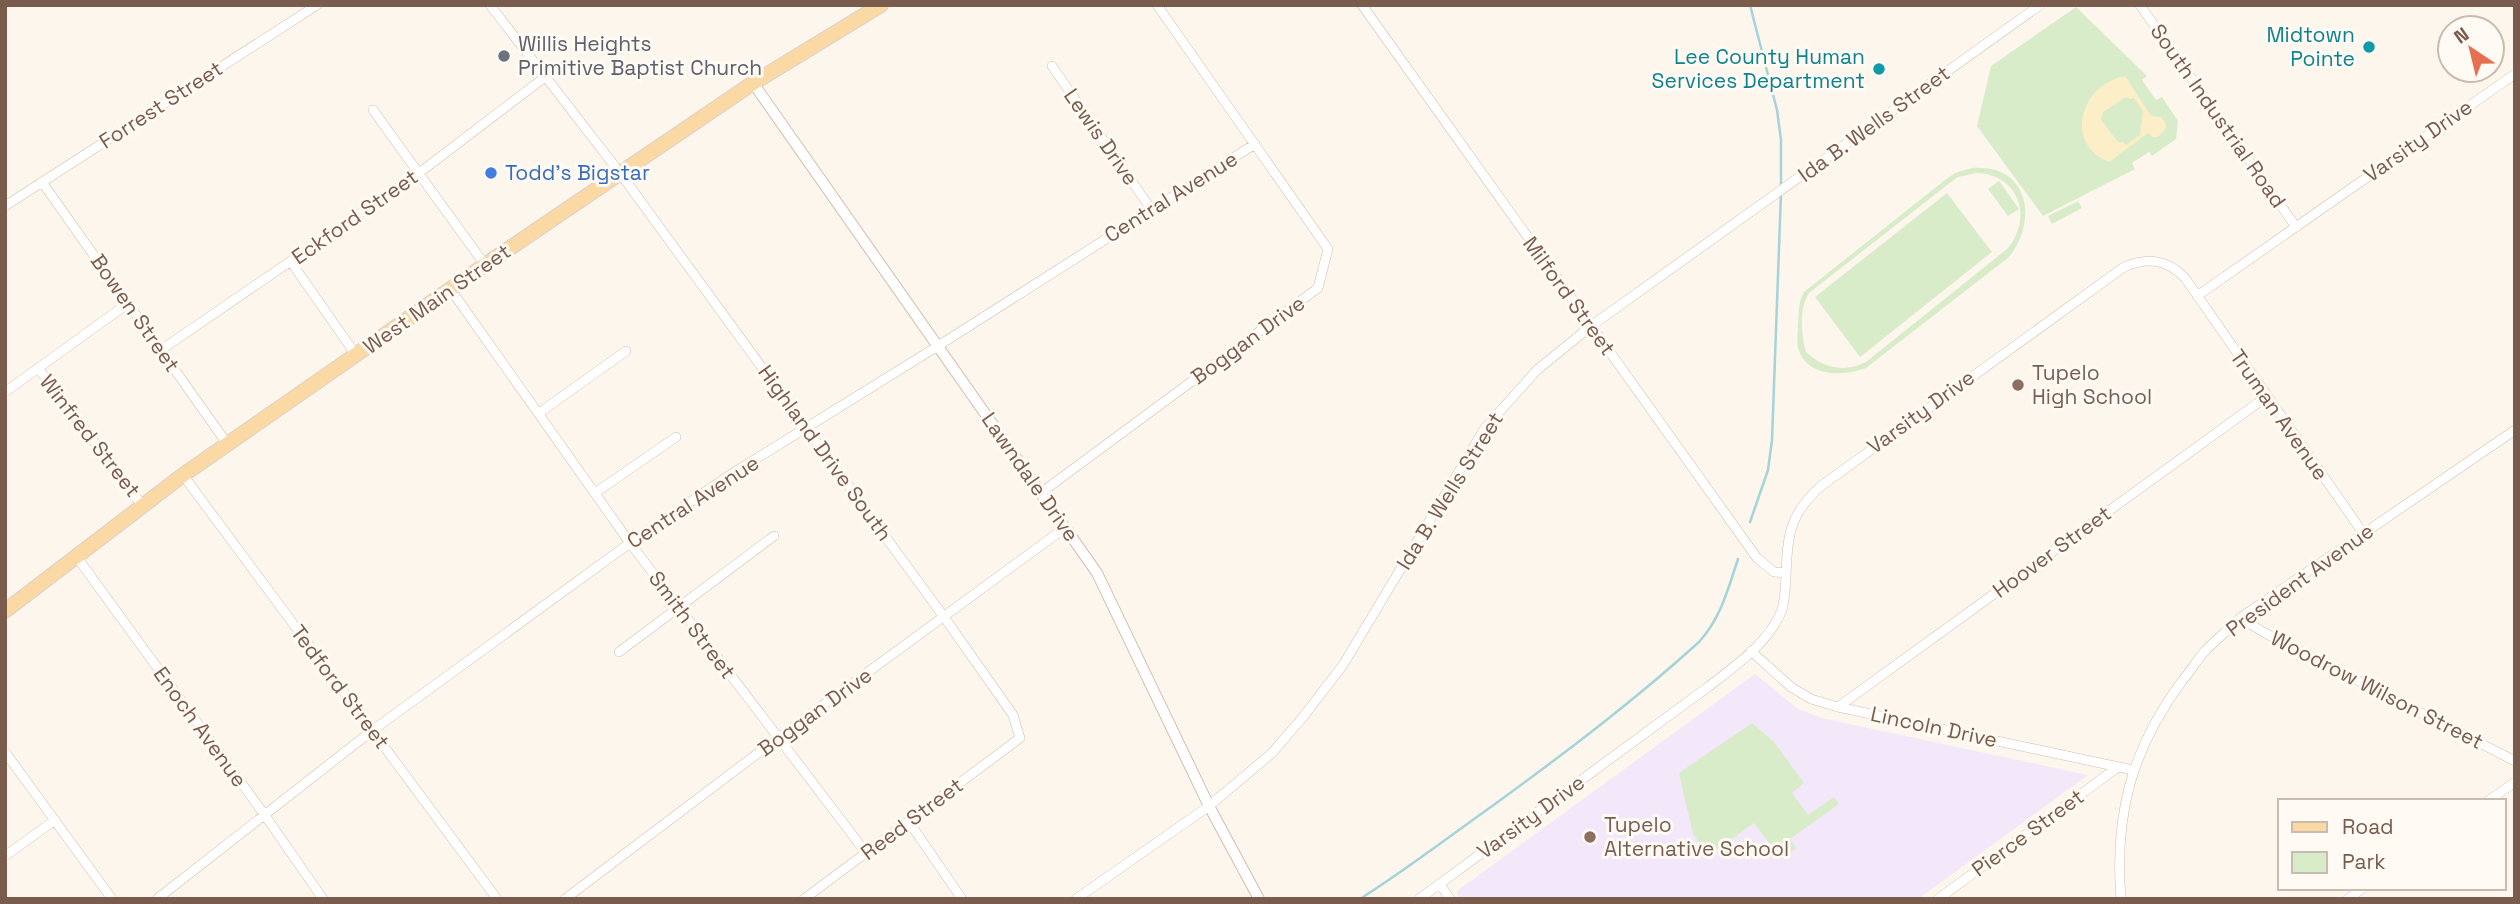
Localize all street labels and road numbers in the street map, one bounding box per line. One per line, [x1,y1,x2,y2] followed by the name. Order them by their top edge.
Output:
[2145,18,2292,213] street label: South Industrial Road
[94,55,228,155] street label: Forrest Street
[1792,59,1955,188] street label: Ida B. Wells Street
[1058,83,1145,190] street label: Lewis Drive
[2358,93,2477,188] street label: Varsity Drive
[1099,145,1242,248] street label: Central Avenue
[286,163,423,270] street label: Eckford Street
[1517,231,1622,361] street label: Milford Street
[358,238,516,360] street label: West Main Street
[85,248,186,377] street label: Bowen Street
[1185,289,1310,390] street label: Boggan Drive
[2224,344,2335,485] street label: Truman Avenue
[752,359,898,546] street label: Highland Drive South
[1862,364,1980,460] street label: Varsity Drive
[34,369,147,502] street label: Winfred Street
[976,407,1085,547] street label: Lawndale Drive
[1390,407,1509,575] street label: Ida B. Wells Street
[622,449,764,554] street label: Central Avenue
[1987,499,2116,604] street label: Hoover Street
[2220,517,2379,642] street label: President Avenue
[643,565,742,684] street label: Smith Street
[285,619,396,754] street label: Tedford Street
[2266,624,2488,755] street label: Woodrow Wilson Street
[148,661,253,792] street label: Enoch Avenue
[752,661,877,762] street label: Boggan Drive
[1868,700,2000,753] street label: Lincoln Drive
[1472,769,1590,865] street label: Varsity Drive
[855,771,968,866] street label: Reed Street
[1966,783,2089,882] street label: Pierce Street

